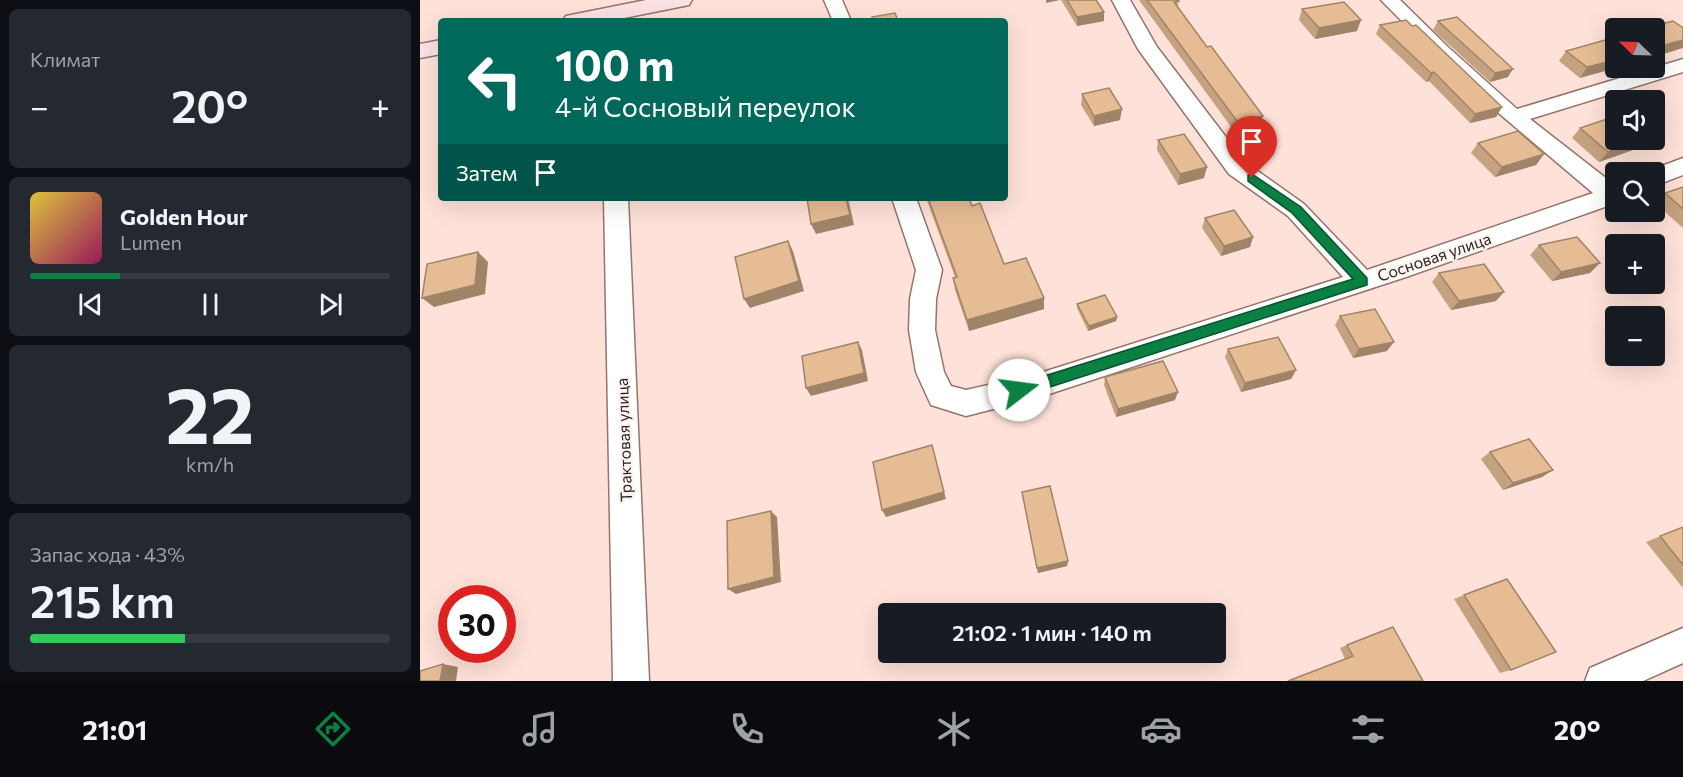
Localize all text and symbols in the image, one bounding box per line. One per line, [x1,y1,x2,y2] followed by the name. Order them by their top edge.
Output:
[1605,18,1665,78] north arrow
[1605,18,1665,366] map controls
[555,38,675,90] text: 100 m
[456,42,534,120] icon: left
[30,47,100,71] text: Климат
[171,77,248,132] text: 20°
[30,85,49,126] text: −
[371,85,390,126] text: +
[555,90,856,123] text: 4-й Сосновый переулок
[1605,90,1665,150] button: sound
[1226,116,1277,178] pin
[1235,125,1268,158] icon: arrive
[529,156,562,189] icon: arrive
[456,159,517,186] text: Затем
[1605,162,1665,222] button: search
[120,203,248,230] text: Golden Hour
[1374,228,1493,285] street label: Сосновая улица
[120,230,182,254] text: Lumen
[1605,234,1665,294] button: +
[74,288,107,321] icon: previous
[194,288,227,321] icon: pause
[314,288,347,321] icon: next
[1605,306,1665,366] button: −
[987,358,1051,422] position arrow
[166,365,254,460] text: 22
[612,378,635,502] street label: Трактовая улица
[186,452,234,476] text: km/h
[30,542,185,566] text: Запас хода · 43%
[30,572,175,627] text: 215 km
[438,585,516,663] speed limit sign: 30
[952,619,1152,646] text: 21:02 · 1 мин · 140 m
[312,708,354,750] icon: directions
[519,708,561,750] icon: music
[726,708,768,750] icon: phone
[933,708,975,750] icon: climate
[1140,708,1182,750] icon: car
[1347,708,1389,750] icon: filters
[82,713,147,746] text: 21:01
[1554,713,1600,746] text: 20°

